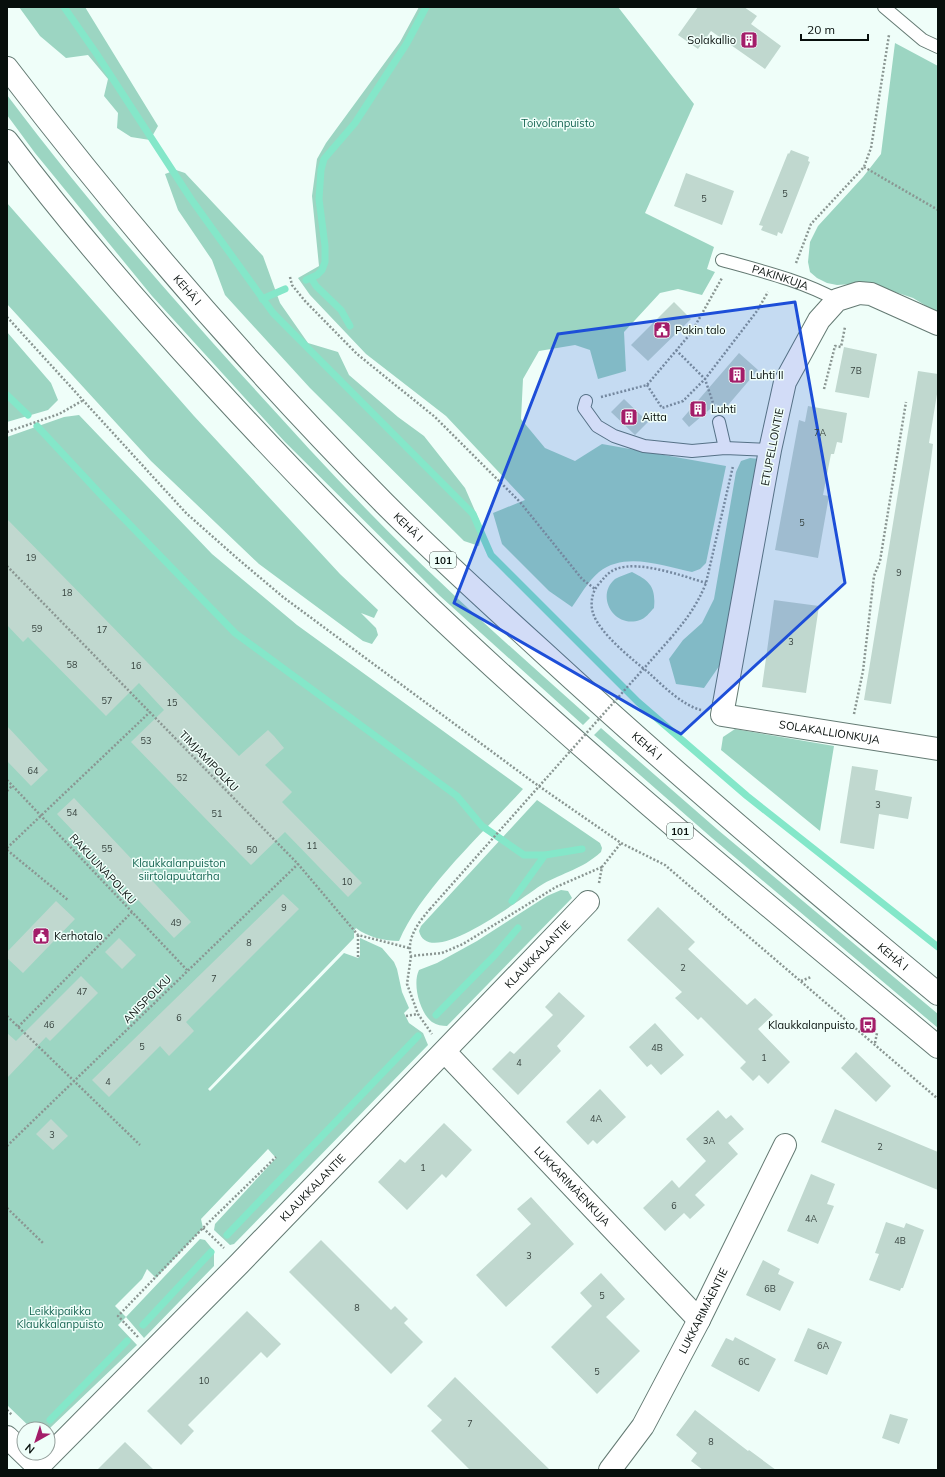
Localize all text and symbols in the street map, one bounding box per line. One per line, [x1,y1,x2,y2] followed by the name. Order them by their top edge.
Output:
[801,16,868,42] scale bar
[807,22,835,37] text: 20 m
[739,30,759,50] building icon: Solakallio
[687,33,736,47] place label: Solakallio
[521,116,595,130] park label: Toivolanpuisto
[782,188,788,199] house number: 5
[701,193,707,204] house number: 5
[751,262,811,293] street label: PAKINKUJA
[170,272,204,308] street label: KEHÄ I
[652,320,672,340] public building icon: Pakin talo
[675,323,725,337] place label: Pakin talo
[727,365,747,385] building icon: Luhti II
[850,365,862,376] house number: 7B
[750,368,784,382] place label: Luhti II
[688,399,708,419] building icon: Luhti
[711,402,736,416] place label: Luhti
[619,407,639,427] building icon: Aitta
[758,407,786,487] street label: ETUPELLONTIE
[642,410,667,424] place label: Aitta
[814,427,826,438] house number: 7A
[391,509,426,544] street label: KEHÄ I
[799,517,805,528] house number: 5
[26,552,36,563] house number: 19
[430,552,456,568] road number: 101
[896,567,902,578] house number: 9
[62,587,72,598] house number: 18
[32,623,42,634] house number: 59
[97,624,107,635] house number: 17
[788,636,794,647] house number: 3
[67,659,77,670] house number: 58
[131,660,141,671] house number: 16
[102,695,112,706] house number: 57
[167,697,178,708] house number: 15
[778,717,881,747] street label: SOLAKALLIONKUJA
[176,728,242,794] street label: TIMJAMIPOLKU
[629,729,665,763] street label: KEHÄ I
[141,735,151,746] house number: 53
[28,765,39,776] house number: 64
[177,772,187,783] house number: 52
[875,799,881,810] house number: 3
[67,807,78,818] house number: 54
[212,808,222,819] house number: 51
[667,823,693,839] road number: 101
[67,831,139,907] street label: RAKUUNAPOLKU
[307,840,317,851] house number: 11
[102,843,113,854] house number: 55
[247,844,257,855] house number: 50
[132,856,226,883] park label: Klaukkalanpuiston siirtolapuutarha
[342,876,352,887] house number: 10
[281,902,287,913] house number: 9
[171,917,181,928] house number: 49
[502,918,573,991] street label: KLAUKKALANTIE
[31,926,51,946] public building icon: Kerhotalo
[54,929,103,943] place label: Kerhotalo
[246,937,252,948] house number: 8
[875,940,911,973] street label: KEHÄ I
[680,962,686,973] house number: 2
[120,972,174,1026] street label: ANISPOLKU
[211,973,217,984] house number: 7
[77,986,87,997] house number: 47
[176,1012,182,1023] house number: 6
[858,1015,878,1035] bus stop icon: Klaukkalanpuisto
[768,1018,855,1032] place label: Klaukkalanpuisto
[44,1019,54,1030] house number: 46
[139,1041,145,1052] house number: 5
[651,1042,663,1053] house number: 4B
[761,1052,767,1063] house number: 1
[516,1057,522,1068] house number: 4
[105,1076,111,1087] house number: 4
[590,1113,602,1124] house number: 4A
[49,1129,55,1140] house number: 3
[703,1135,715,1146] house number: 3A
[877,1141,883,1152] house number: 2
[531,1144,613,1229] street label: LUKKARIMÄENKUJA
[277,1151,348,1224] street label: KLAUKKALANTIE
[420,1162,426,1173] house number: 1
[671,1200,677,1211] house number: 6
[805,1213,817,1224] house number: 4A
[894,1235,906,1246] house number: 4B
[526,1250,532,1261] house number: 3
[676,1266,731,1356] street label: LUKKARIMÄENTIE
[764,1283,776,1294] house number: 6B
[599,1290,605,1301] house number: 5
[354,1302,360,1313] house number: 8
[16,1304,104,1331] park label: Leikkipaikka Klaukkalanpuisto
[817,1340,829,1351] house number: 6A
[738,1356,750,1367] house number: 6C
[594,1366,600,1377] house number: 5
[199,1375,209,1386] house number: 10
[467,1418,473,1429] house number: 7
[16,1421,56,1461] north arrow
[708,1436,714,1447] house number: 8
[22,1441,37,1457] text: N

